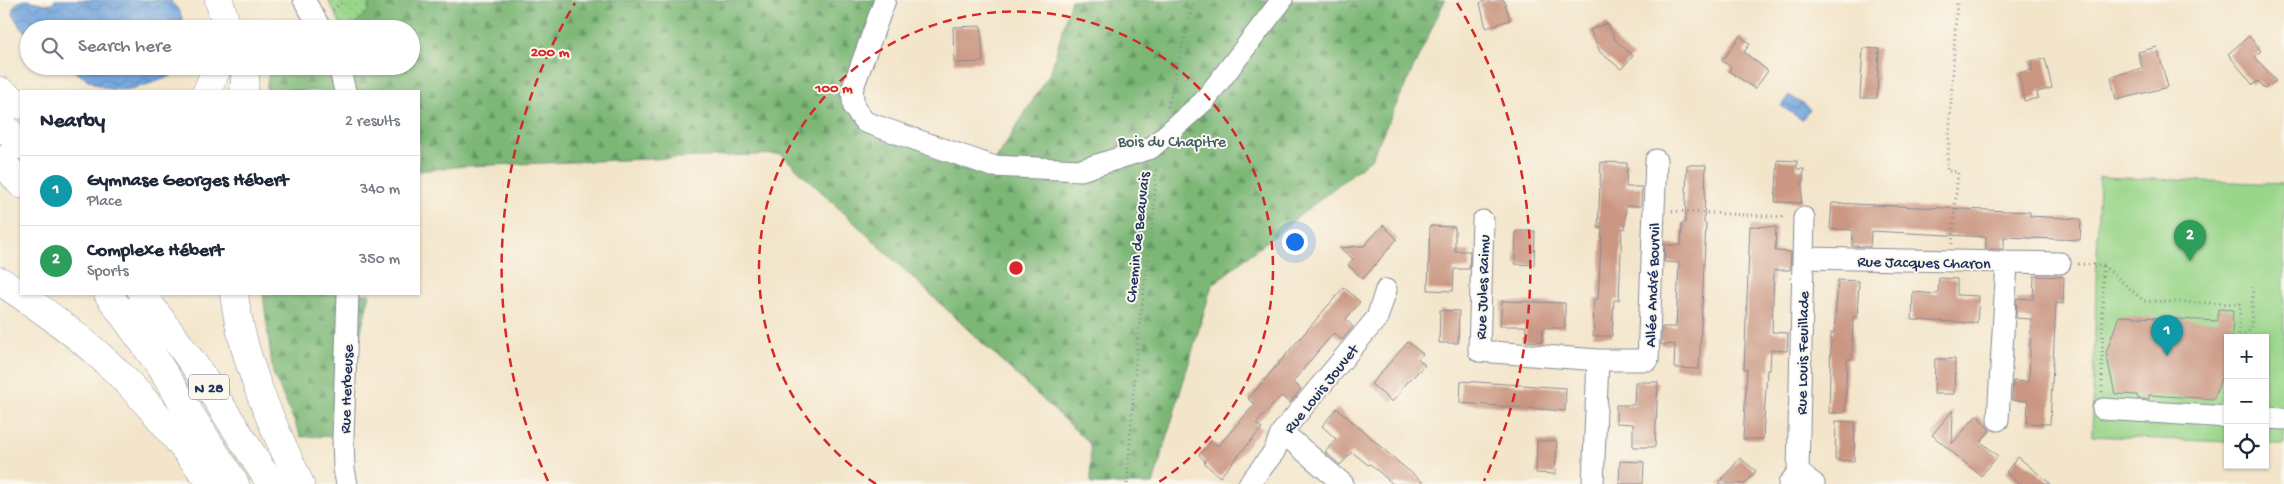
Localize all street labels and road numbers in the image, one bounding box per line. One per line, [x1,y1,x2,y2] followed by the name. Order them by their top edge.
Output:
[1123,170,1156,304] street label: Chemin de Beauvais
[1643,223,1666,348] street label: Allée André Bourvil
[1473,234,1496,340] street label: Rue Jules Raimu
[1857,254,1991,275] street label: Rue Jacques Charon
[1794,290,1815,415] street label: Rue Louis Feuillade
[1281,341,1365,438] street label: Rue Louis Jouvet
[337,343,360,434] street label: Rue Herbeuse
[189,374,229,400] road number: N 28

